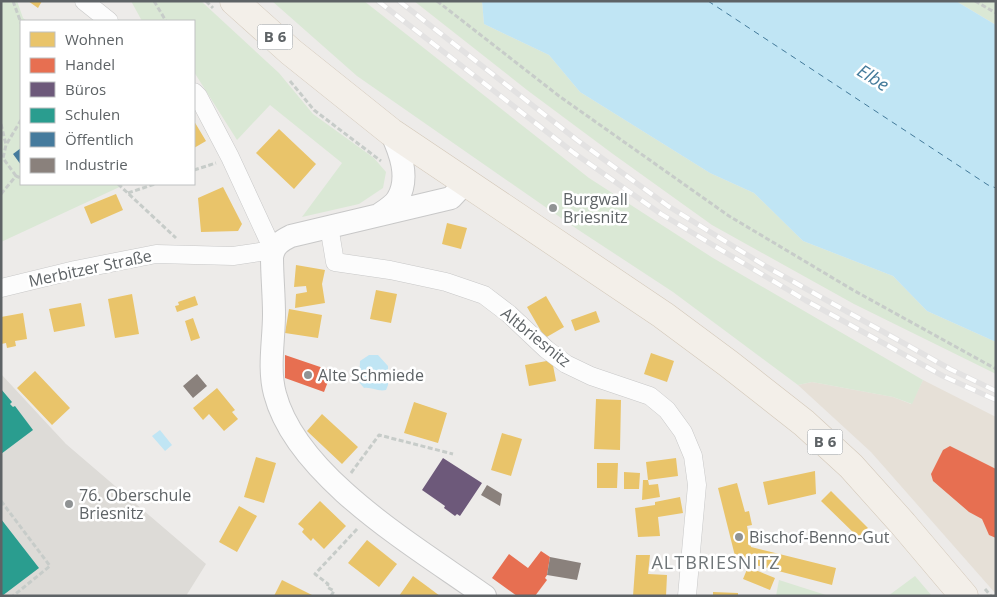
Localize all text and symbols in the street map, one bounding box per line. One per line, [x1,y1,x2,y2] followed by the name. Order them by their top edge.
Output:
[20,20,195,185] legend
[258,24,292,50] road number: B 6
[65,29,124,49] text: Wohnen
[65,54,115,74] text: Handel
[853,58,894,96] water label: Elbe
[65,79,106,99] text: Büros
[65,104,120,124] text: Schulen
[65,129,134,149] text: Öffentlich
[65,154,128,174] text: Industrie
[563,188,628,228] place label: Burgwall Briesnitz
[547,202,559,214] marker: Burgwall Briesnitz
[26,244,154,292] street label: Merbitzer Straße
[496,302,576,372] street label: Altbriesnitz
[318,364,424,386] place label: Alte Schmiede
[302,369,314,381] marker: Alte Schmiede
[808,430,842,454] road number: B 6
[79,484,191,524] place label: 76. Oberschule Briesnitz
[63,498,75,510] marker: 76. Oberschule Briesnitz
[749,526,890,548] place label: Bischof-Benno-Gut
[733,531,745,543] marker: Bischof-Benno-Gut
[651,550,781,574] district label: ALTBRIESNITZ

